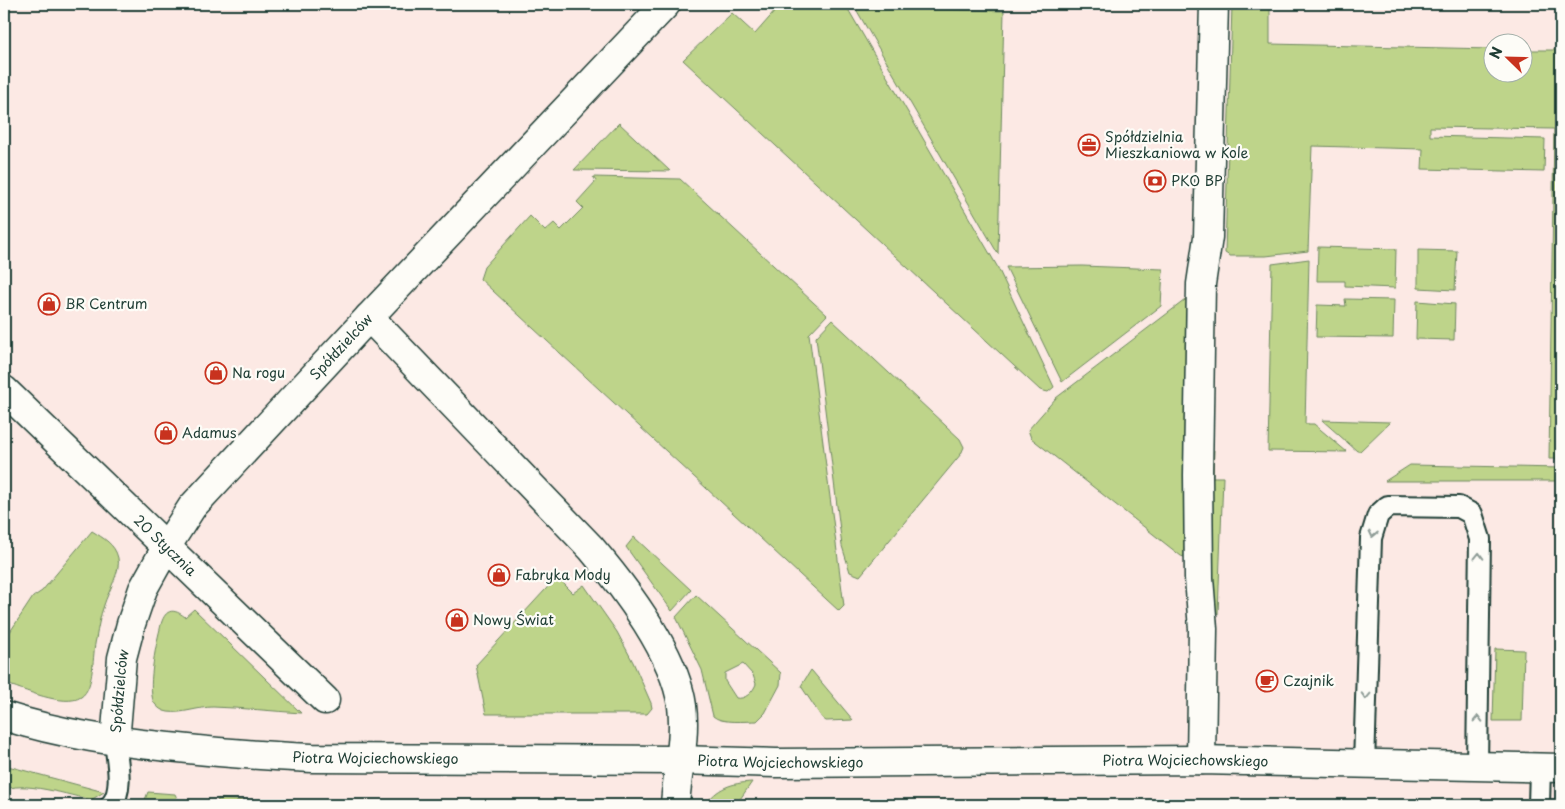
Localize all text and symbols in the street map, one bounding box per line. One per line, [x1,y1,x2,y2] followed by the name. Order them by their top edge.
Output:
[1482,32,1532,82] north arrow
[1484,44,1507,62] text: N
[1105,126,1249,163] place label: Spółdzielnia Mieszkaniowa w Kole
[1077,133,1101,157] office icon: Spółdzielnia Mieszkaniowa w Kole
[1143,169,1167,193] bank icon: PKO BP
[1171,170,1223,191] place label: PKO BP
[37,292,61,316] shop icon: BR Centrum
[65,293,148,314] place label: BR Centrum
[305,309,377,384] street label: Spółdzielców
[204,361,228,385] shop icon: Na rogu
[232,362,285,383] place label: Na rogu
[154,421,178,445] shop icon: Adamus
[182,422,237,443] place label: Adamus
[129,510,202,581] street label: 20 Stycznia
[1368,529,1379,538] one-way arrow
[1474,552,1485,560] one-way arrow
[487,563,511,587] shop icon: Fabryka Mody
[515,564,611,585] place label: Fabryka Mody
[445,608,469,632] shop icon: Nowy Świat
[473,609,554,630] place label: Nowy Świat
[105,647,134,734] street label: Spółdzielców
[1255,669,1279,693] cafe icon: Czajnik
[1283,670,1335,691] place label: Czajnik
[1361,692,1372,700] one-way arrow
[1473,714,1483,722] one-way arrow
[292,746,459,769] street label: Piotra Wojciechowskiego
[1102,749,1269,771] street label: Piotra Wojciechowskiego
[697,750,864,773] street label: Piotra Wojciechowskiego

